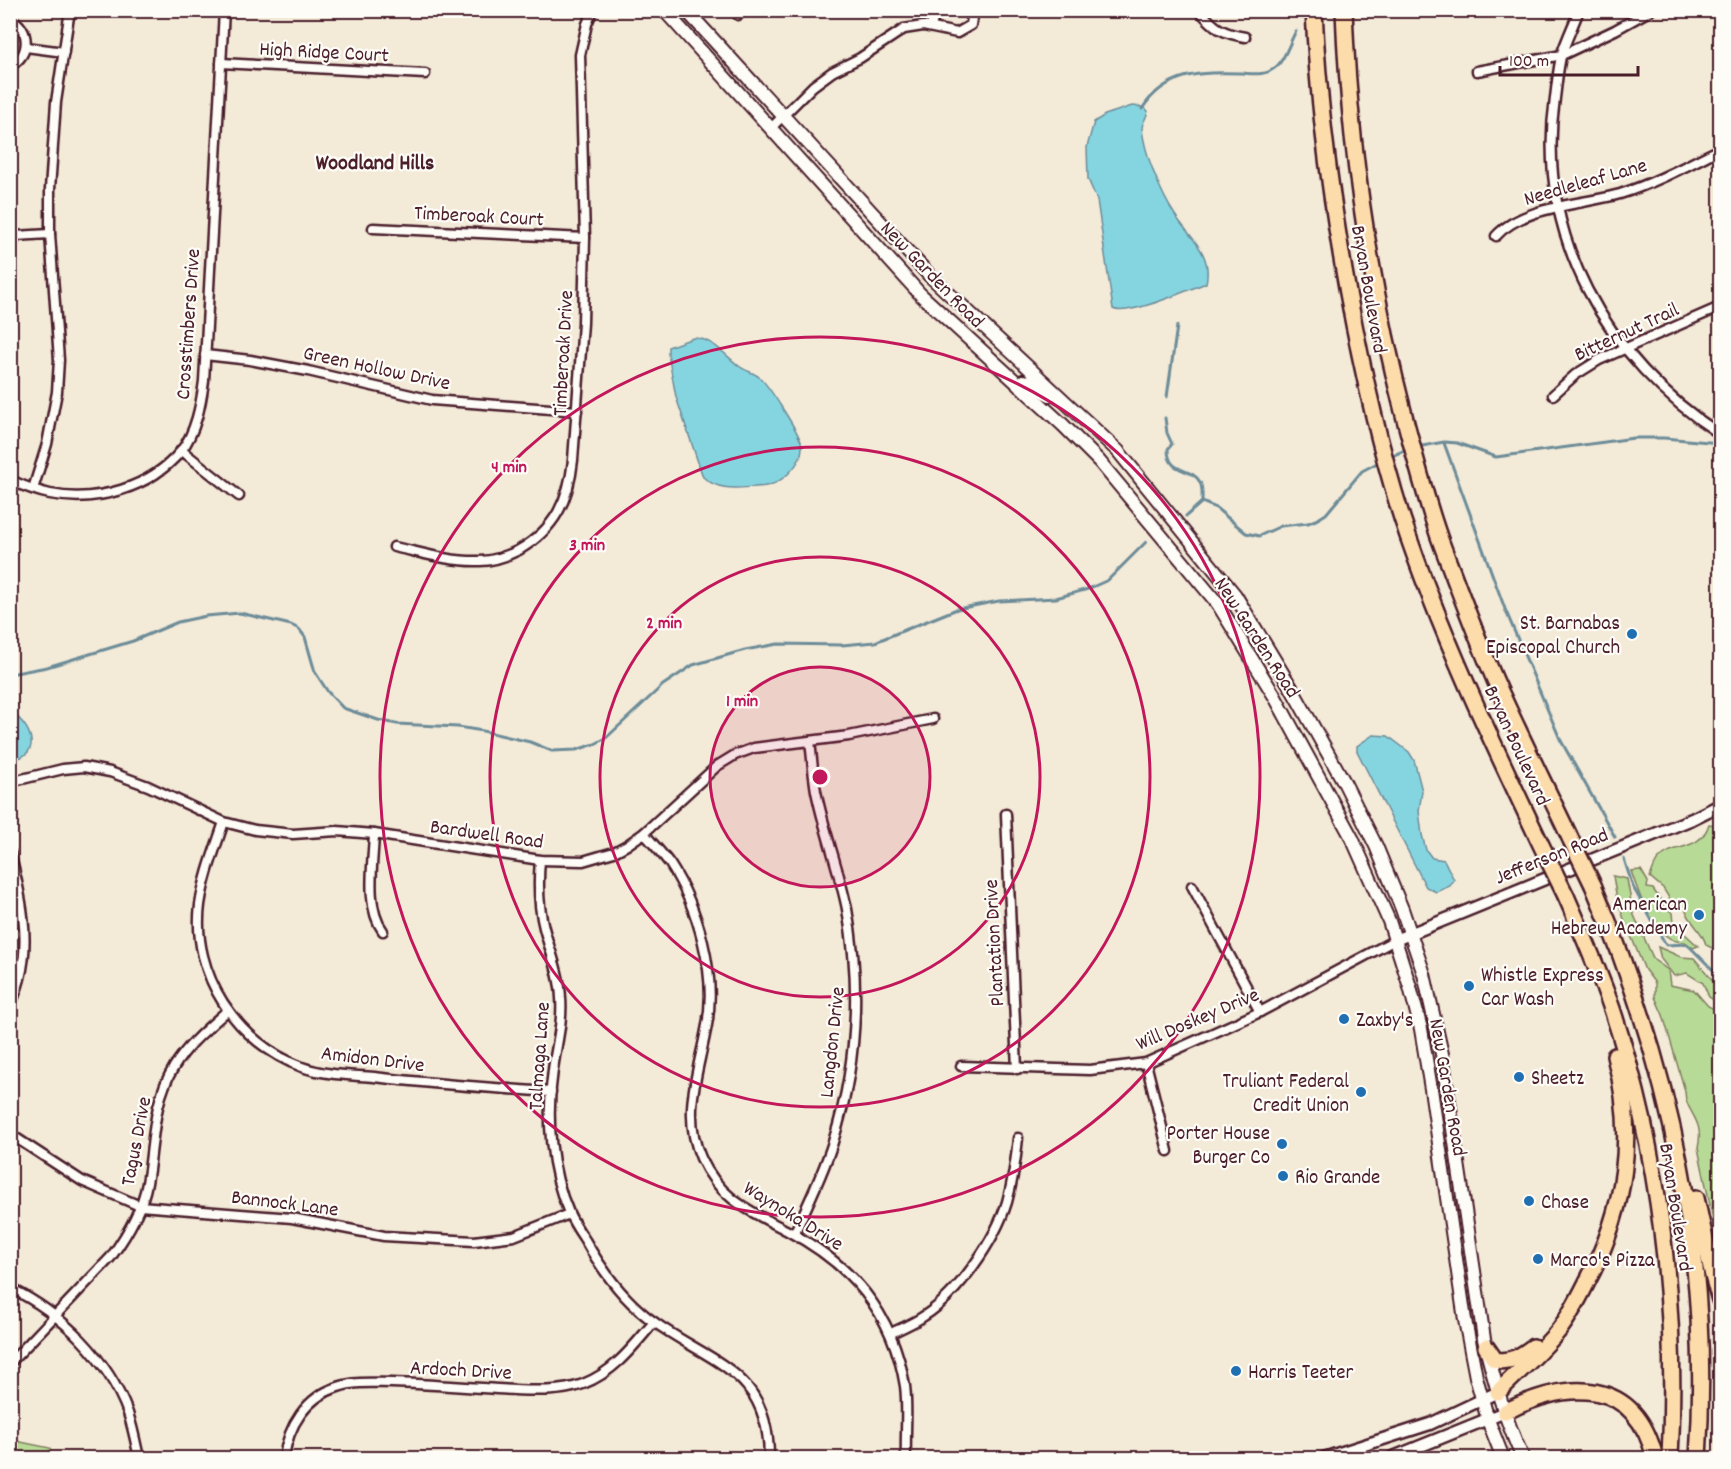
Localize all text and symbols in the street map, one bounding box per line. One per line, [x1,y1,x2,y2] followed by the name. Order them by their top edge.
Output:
[258,36,390,72] street label: High Ridge Court
[1500,39,1638,77] scale bar
[1509,50,1549,75] text: 100 m
[316,149,434,180] district label: Woodland Hills
[1521,152,1651,216] street label: Needleleaf Lane
[413,200,545,236] street label: Timberoak Court
[872,216,990,337] street label: New Garden Road
[1341,223,1393,356] street label: Bryan Boulevard
[170,248,210,401] street label: Crosstimbers Drive
[547,290,583,417] street label: Timberoak Drive
[1570,296,1685,371] street label: Bitternut Trail
[300,340,453,400] street label: Green Hollow Drive
[491,456,527,481] text: 4 min
[569,534,605,559] text: 3 min
[1205,572,1306,705] street label: New Garden Road
[1486,610,1620,664] place label: St. Barnabas Episcopal Church
[646,612,682,637] text: 2 min
[1625,627,1639,641] marker: St. Barnabas Episcopal Church
[1474,681,1556,811] street label: Bryan Boulevard
[726,690,758,715] text: 1 min
[810,767,830,787] centre of rings
[428,813,545,859] street label: Bardwell Road
[1491,821,1613,894] street label: Jefferson Road
[978,878,1014,1007] street label: Plantation Drive
[1551,891,1687,945] place label: American Hebrew Academy
[1692,908,1706,922] marker: American Hebrew Academy
[1481,962,1604,1016] place label: Whistle Express Car Wash
[1462,979,1476,993] marker: Whistle Express Car Wash
[1132,981,1264,1060] street label: Will Doskey Drive
[813,985,855,1099] street label: Langdon Drive
[522,1001,560,1112] street label: Talmaga Lane
[1356,1007,1413,1037] place label: Zaxby's
[1337,1012,1351,1026] marker: Zaxby's
[1419,1016,1473,1159] street label: New Garden Road
[319,1040,426,1082] street label: Amidon Drive
[1531,1065,1584,1095] place label: Sheetz
[1222,1068,1349,1122] place label: Truliant Federal Credit Union
[1512,1070,1526,1084] marker: Sheetz
[1354,1085,1368,1099] marker: Truliant Federal Credit Union
[115,1094,161,1189] street label: Tagus Drive
[1167,1120,1270,1174] place label: Porter House Burger Co
[1275,1137,1289,1151] marker: Porter House Burger Co
[1649,1141,1699,1274] street label: Bryan Boulevard
[1295,1164,1380,1194] place label: Rio Grande
[1276,1169,1290,1183] marker: Rio Grande
[736,1175,848,1260] street label: Waynoka Drive
[229,1184,340,1226] street label: Bannock Lane
[1541,1189,1589,1219] place label: Chase
[1522,1194,1536,1208] marker: Chase
[1550,1247,1656,1277] place label: Marco's Pizza
[1531,1252,1545,1266] marker: Marco's Pizza
[409,1354,512,1390] street label: Ardoch Drive
[1248,1359,1354,1389] place label: Harris Teeter
[1229,1364,1243,1378] marker: Harris Teeter

